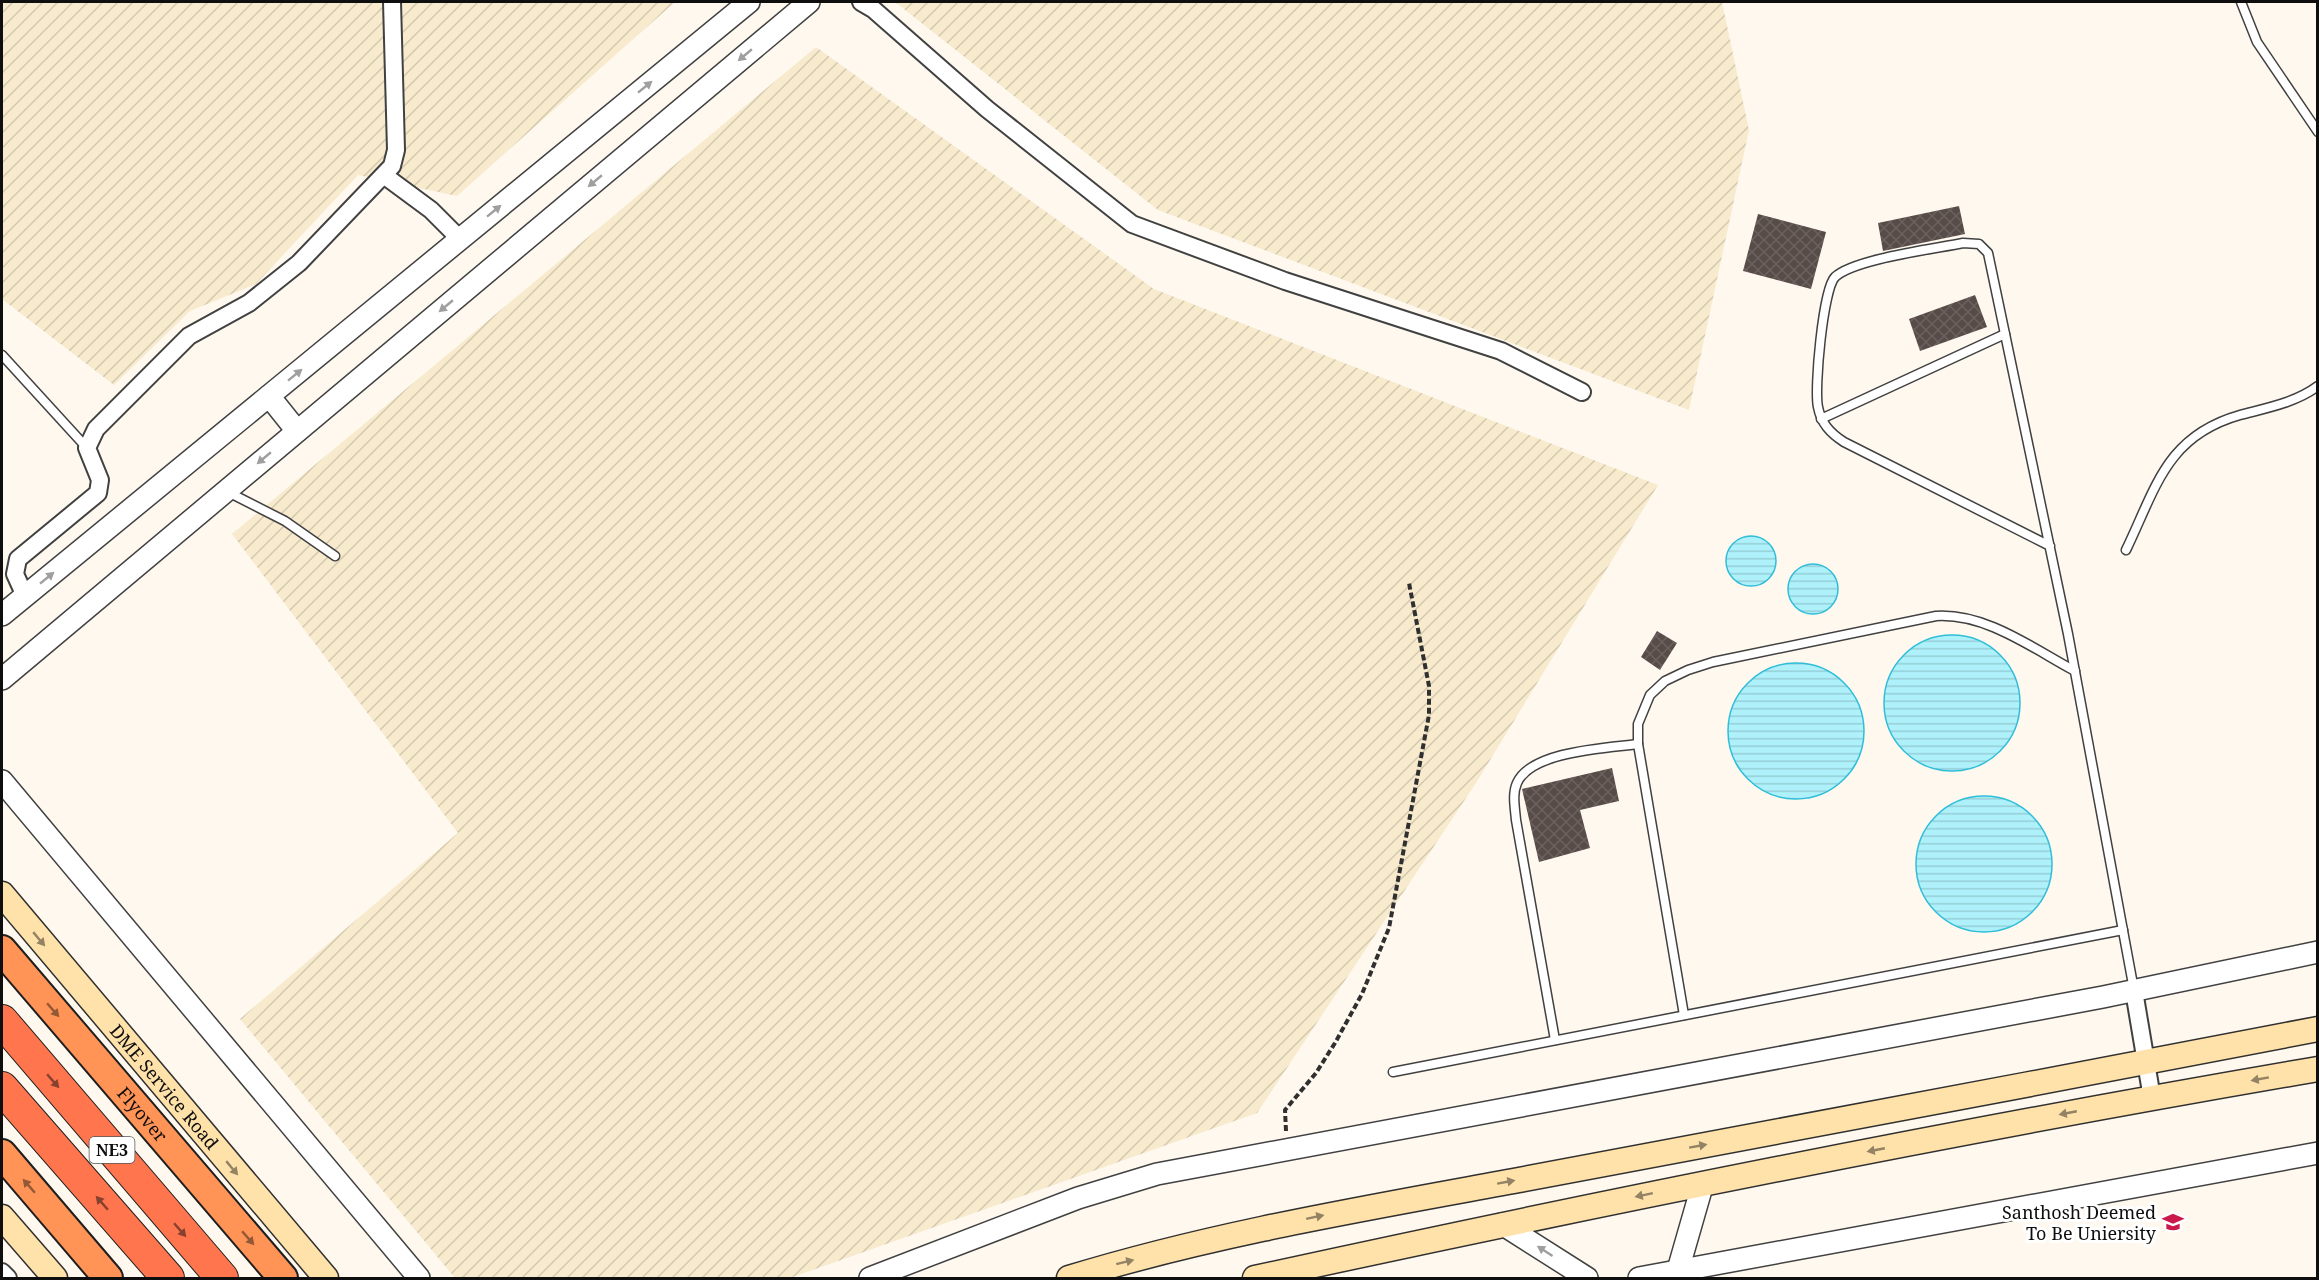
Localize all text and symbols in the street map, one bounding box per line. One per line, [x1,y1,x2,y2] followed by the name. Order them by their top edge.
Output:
[737,49,753,62] one-way arrow
[637,81,653,94] one-way arrow
[588,174,603,186] one-way arrow
[486,205,501,218] one-way arrow
[439,299,454,312] one-way arrow
[287,368,303,381] one-way arrow
[256,452,272,465] one-way arrow
[39,572,54,585] one-way arrow
[32,931,45,946] one-way arrow
[46,1002,59,1017] one-way arrow
[105,1019,224,1154] street label: DME Service Road
[46,1074,60,1089] one-way arrow
[2250,1075,2269,1084] one-way arrow
[112,1081,173,1147] street label: Flyover
[2058,1109,2077,1118] one-way arrow
[90,1137,134,1163] road number: NE3
[1689,1141,1708,1150] one-way arrow
[1867,1146,1886,1155] one-way arrow
[226,1160,239,1176] one-way arrow
[1497,1177,1516,1186] one-way arrow
[23,1179,36,1194] one-way arrow
[1634,1191,1653,1201] one-way arrow
[96,1196,109,1211] one-way arrow
[2002,1200,2157,1245] place label: Santhosh Deemed To Be Uniersity
[2161,1210,2185,1234] school or university icon: Santhosh Deemed To Be Uniersity
[1305,1212,1324,1221] one-way arrow
[173,1222,186,1237] one-way arrow
[241,1230,254,1245] one-way arrow
[1536,1246,1553,1257] one-way arrow
[1116,1257,1134,1266] one-way arrow

